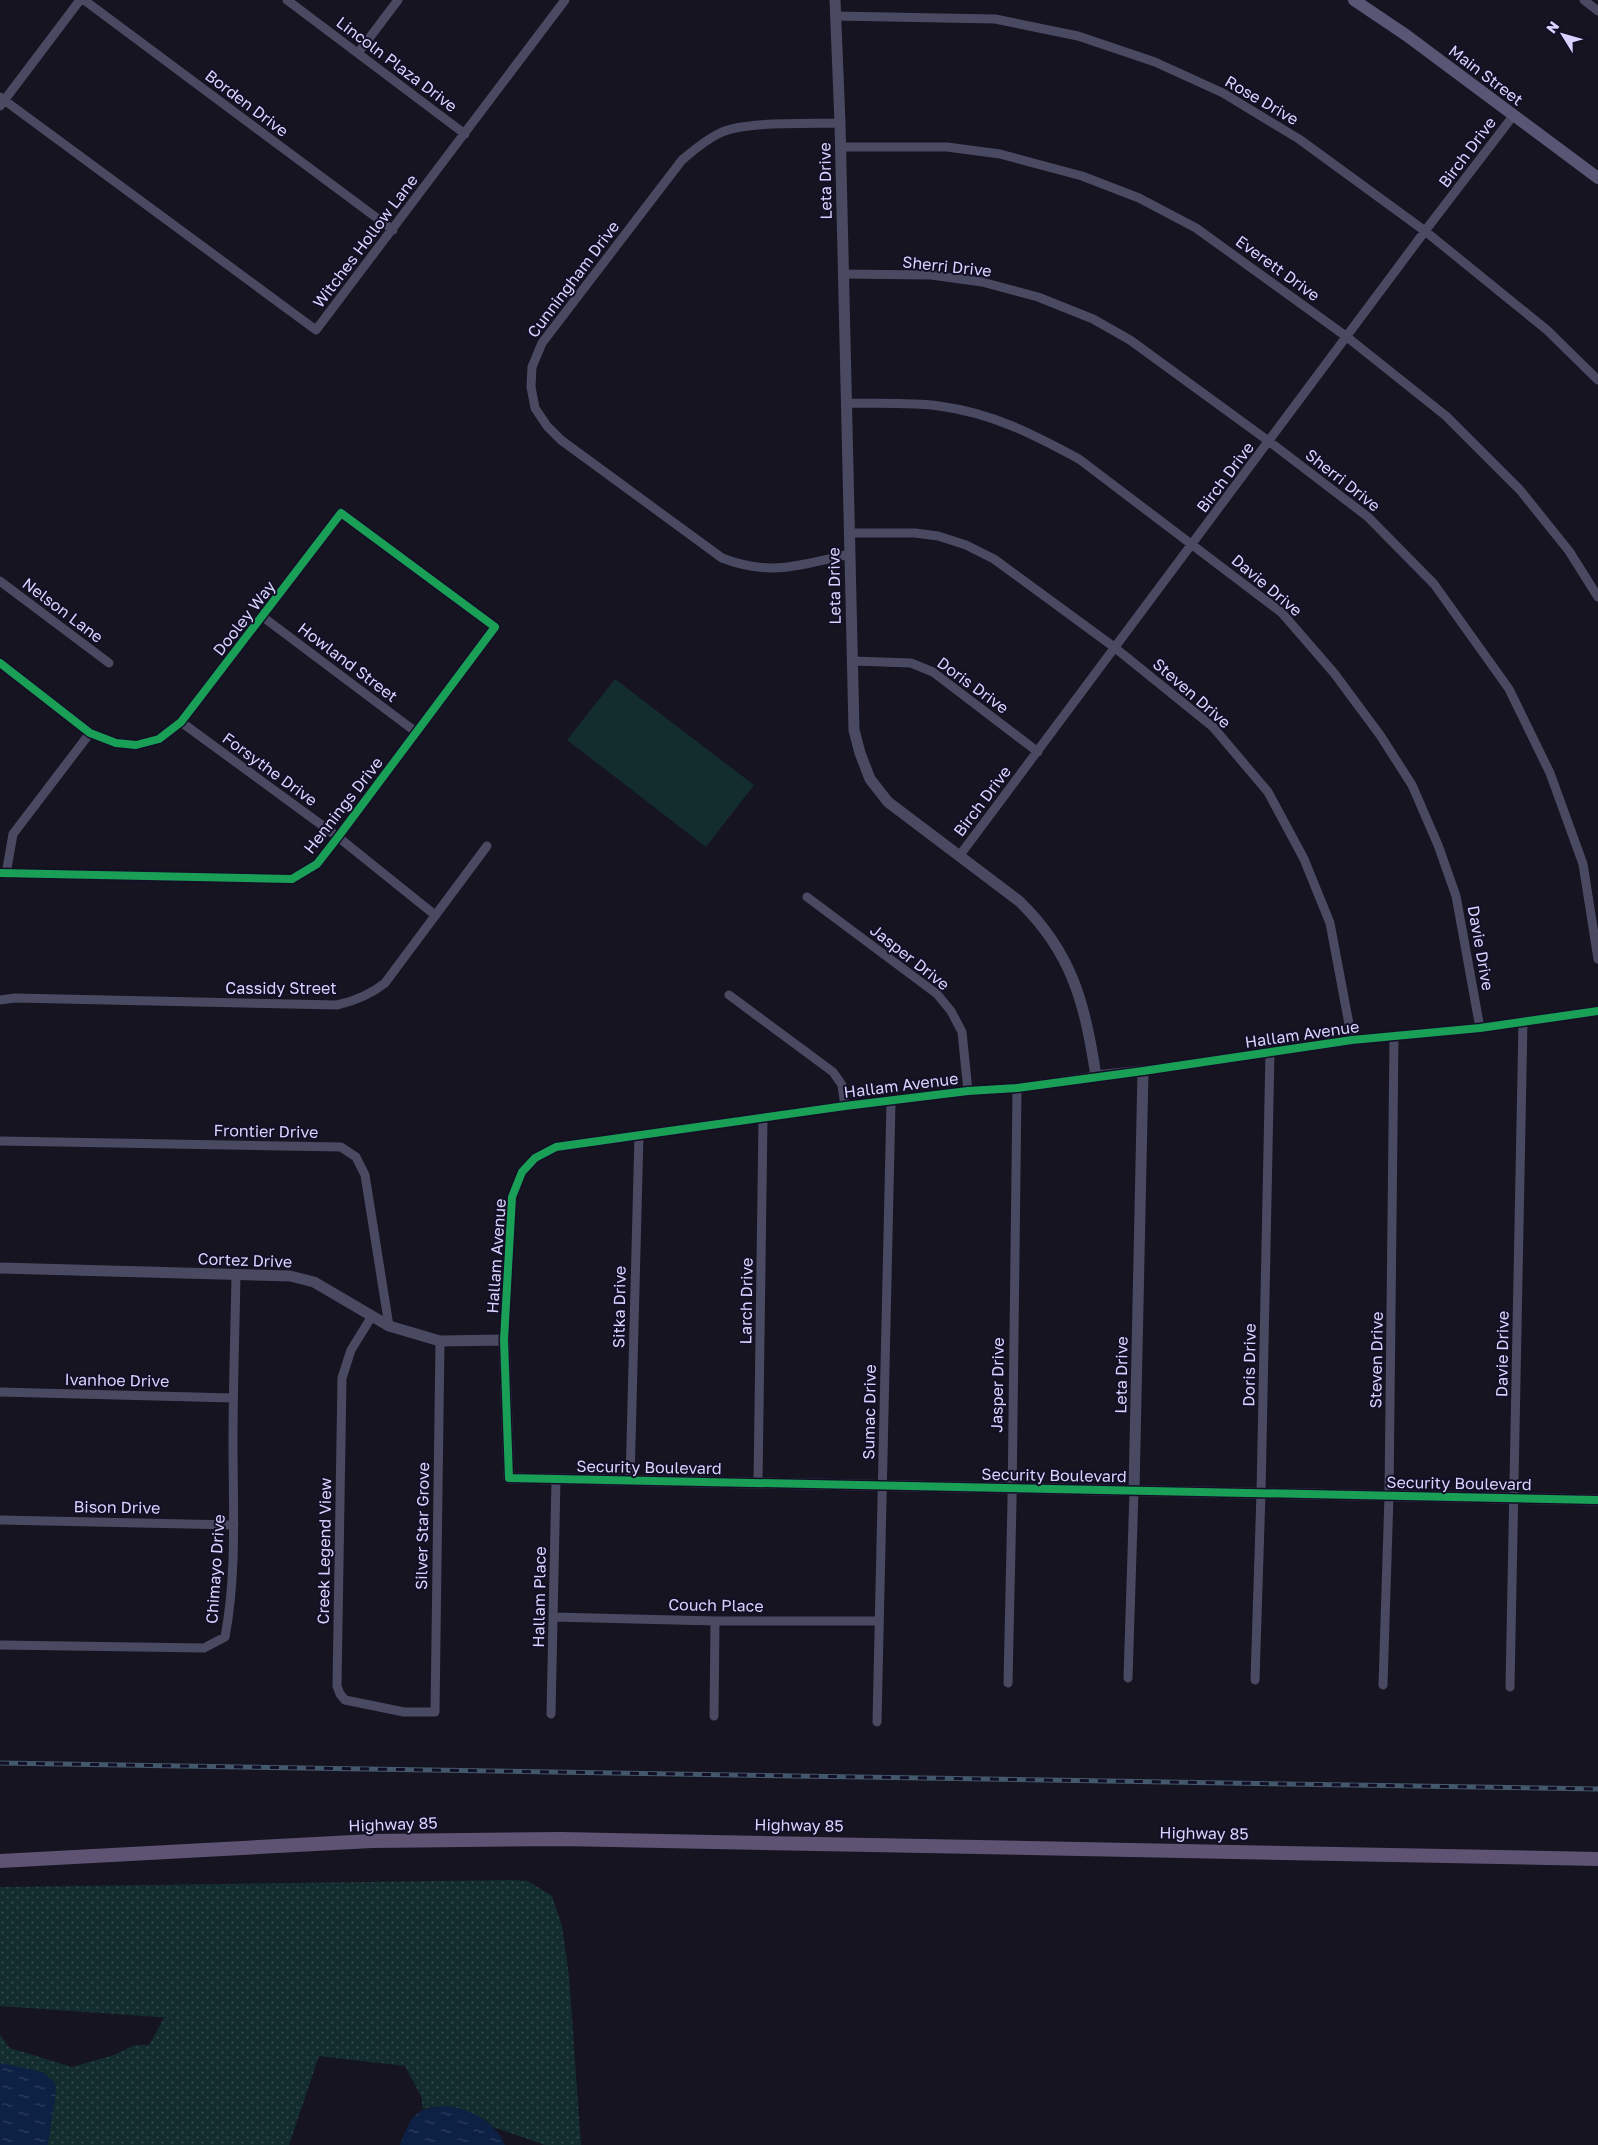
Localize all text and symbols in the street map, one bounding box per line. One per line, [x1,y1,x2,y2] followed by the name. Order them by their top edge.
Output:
[1538,10,1588,60] north arrow
[333,12,461,116] street label: Lincoln Plaza Drive
[1542,18,1562,36] text: N
[1445,40,1527,110] street label: Main Street
[201,65,293,141] street label: Borden Drive
[1222,71,1302,129] street label: Rose Drive
[1434,113,1500,191] street label: Birch Drive
[814,142,836,220] street label: Leta Drive
[308,170,422,312] street label: Witches Hollow Lane
[523,217,623,341] street label: Cunningham Drive
[1232,231,1324,305] street label: Everett Drive
[901,251,993,281] street label: Sherri Drive
[1192,438,1258,516] street label: Birch Drive
[1301,444,1385,516] street label: Sherri Drive
[823,547,845,625] street label: Leta Drive
[1228,550,1306,620] street label: Davie Drive
[19,573,107,647] street label: Nelson Lane
[209,576,280,659] street label: Dooley Way
[294,618,402,706] street label: Howland Street
[933,652,1013,718] street label: Doris Drive
[1149,654,1235,732] street label: Steven Drive
[219,728,321,810] street label: Forsythe Drive
[299,753,387,857] street label: Hennings Drive
[949,762,1015,840] street label: Birch Drive
[1464,904,1498,992] street label: Davie Drive
[866,920,954,994] street label: Jasper Drive
[225,978,337,998] street label: Cassidy Street
[1244,1016,1360,1052] street label: Hallam Avenue
[843,1068,959,1102] street label: Hallam Avenue
[213,1120,319,1142] street label: Frontier Drive
[482,1198,510,1314] street label: Hallam Avenue
[197,1248,293,1272] street label: Cortez Drive
[735,1258,757,1344] street label: Larch Drive
[608,1266,630,1348] street label: Sitka Drive
[1365,1311,1387,1409] street label: Steven Drive
[1491,1311,1513,1397] street label: Davie Drive
[1238,1323,1260,1407] street label: Doris Drive
[1110,1336,1132,1414] street label: Leta Drive
[986,1337,1008,1433] street label: Jasper Drive
[858,1364,880,1460] street label: Sumac Drive
[64,1369,170,1391] street label: Ivanhoe Drive
[576,1456,722,1478] street label: Security Boulevard
[411,1462,433,1590] street label: Silver Star Grove
[981,1464,1127,1486] street label: Security Boulevard
[1386,1472,1532,1494] street label: Security Boulevard
[313,1477,335,1625] street label: Creek Legend View
[74,1496,160,1518] street label: Bison Drive
[201,1514,229,1624] street label: Chimayo Drive
[528,1546,550,1648] street label: Hallam Place
[668,1594,764,1616] street label: Couch Place
[348,1812,438,1836] street label: Highway 85
[754,1814,844,1836] street label: Highway 85
[1159,1822,1249,1844] street label: Highway 85

